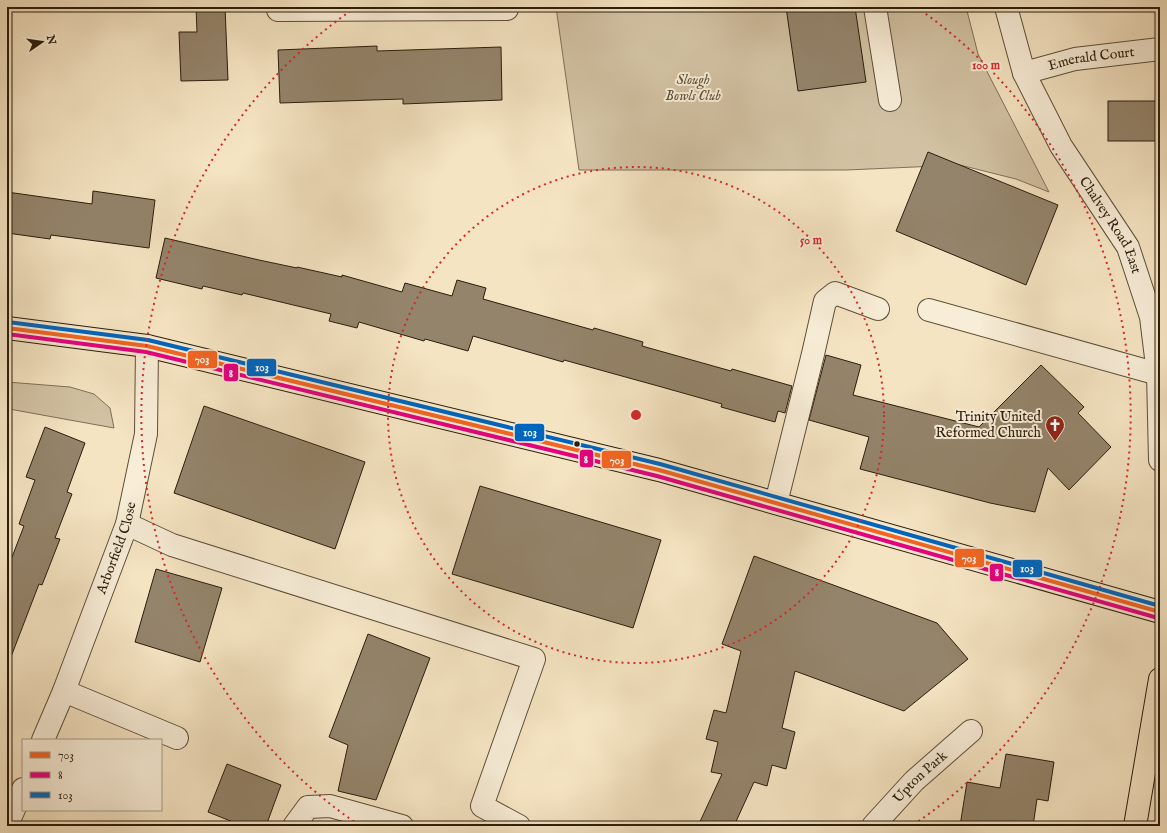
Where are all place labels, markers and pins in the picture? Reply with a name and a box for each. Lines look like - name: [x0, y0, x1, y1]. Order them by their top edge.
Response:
- centre of rings: [629, 408, 643, 422]
- place label: Trinity United Reformed Church: [935, 408, 1042, 442]
- church icon: Trinity United Reformed Church: [1044, 414, 1066, 442]
- unlabelled marker: [572, 439, 582, 449]

